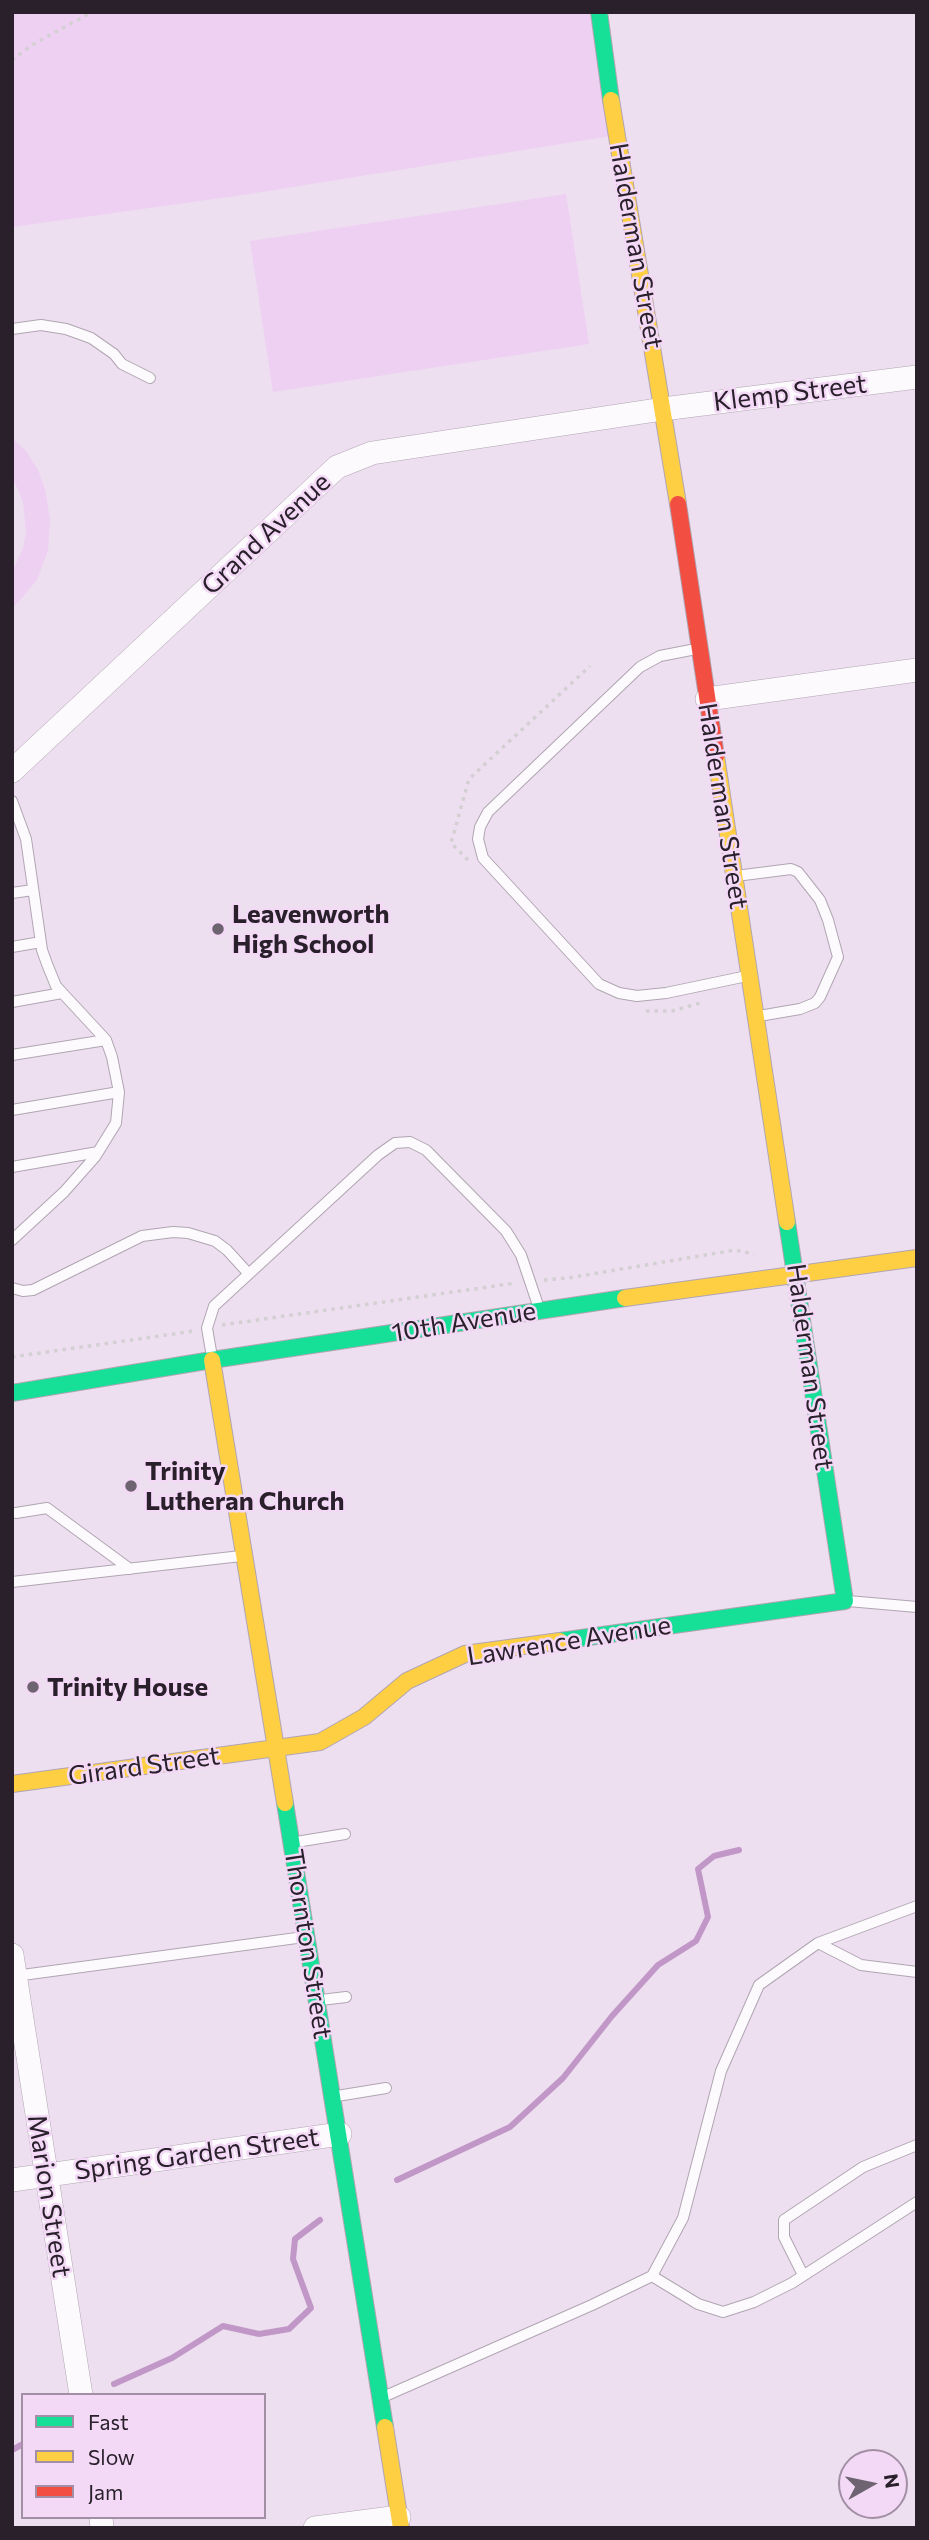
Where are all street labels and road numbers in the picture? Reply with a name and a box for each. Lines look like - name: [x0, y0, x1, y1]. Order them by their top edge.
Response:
- street label: Halderman Street: [603, 141, 669, 351]
- street label: Klemp Street: [712, 368, 868, 418]
- street label: Grand Avenue: [195, 467, 337, 601]
- street label: Halderman Street: [691, 701, 755, 911]
- street label: Halderman Street: [780, 1262, 840, 1472]
- street label: 10th Avenue: [390, 1295, 538, 1349]
- street label: Lawrence Avenue: [465, 1609, 673, 1673]
- street label: Girard Street: [66, 1740, 222, 1792]
- street label: Thornton Street: [278, 1847, 338, 2041]
- street label: Marion Street: [21, 2112, 77, 2280]
- street label: Spring Garden Street: [73, 2121, 321, 2187]

